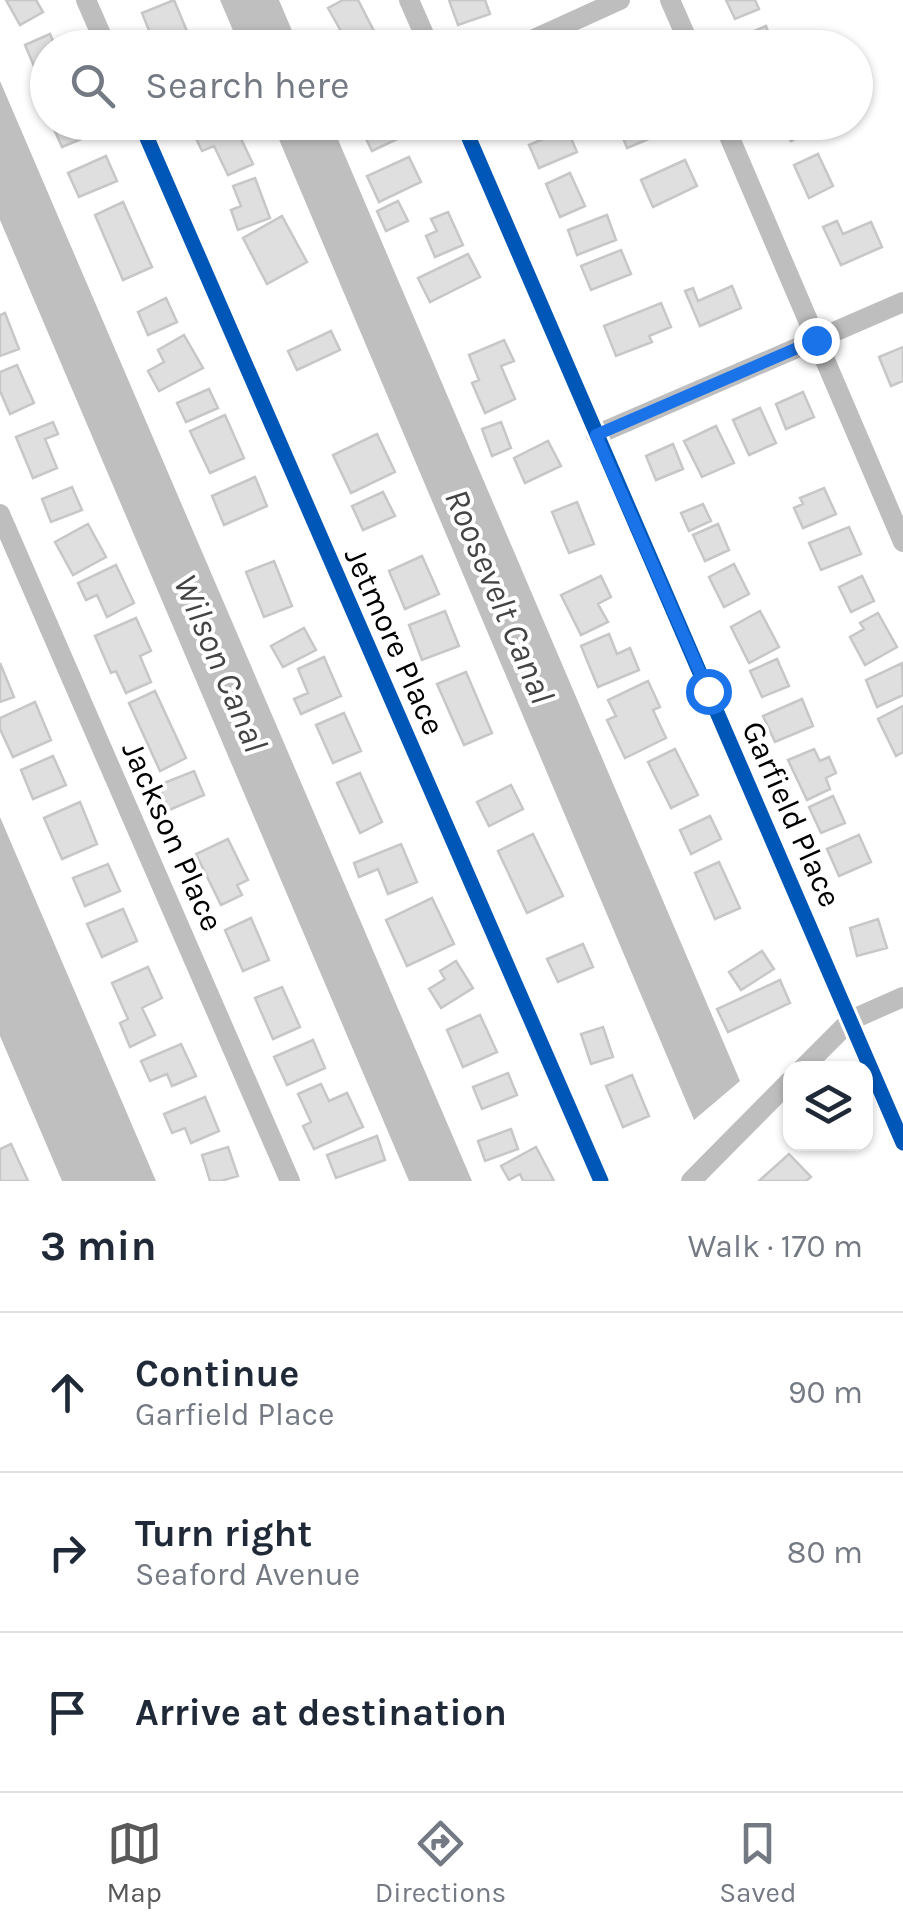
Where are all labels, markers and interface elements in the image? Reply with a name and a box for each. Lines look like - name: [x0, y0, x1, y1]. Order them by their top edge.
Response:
- search box: [30, 30, 873, 140]
- icon: search: [65, 58, 120, 113]
- text: Search here: [145, 63, 349, 108]
- route end: [794, 318, 840, 364]
- water label: Roosevelt Canal: [436, 483, 563, 710]
- street label: Jetmore Place: [337, 542, 452, 741]
- water label: Wilson Canal: [165, 568, 276, 758]
- route start: [686, 669, 732, 715]
- street label: Garfield Place: [734, 716, 849, 913]
- street label: Jackson Place: [114, 736, 231, 937]
- map controls: [783, 1061, 873, 1151]
- button: layers: [783, 1061, 873, 1151]
- text: 3 min: [40, 1221, 157, 1271]
- text: Walk · 170 m: [688, 1228, 863, 1265]
- text: Continue: [135, 1351, 299, 1396]
- icon: ahead: [40, 1365, 95, 1420]
- text: 90 m: [788, 1374, 863, 1411]
- text: Garfield Place: [135, 1396, 335, 1433]
- text: Turn right: [135, 1511, 312, 1556]
- icon: right: [40, 1525, 95, 1580]
- text: 80 m: [787, 1534, 863, 1571]
- text: Seaford Avenue: [135, 1556, 360, 1593]
- icon: arrive: [40, 1685, 95, 1740]
- text: Arrive at destination: [135, 1690, 507, 1735]
- tab: Map: [106, 1816, 162, 1909]
- tab: Directions: [375, 1816, 506, 1909]
- tab: Saved: [719, 1816, 797, 1909]

